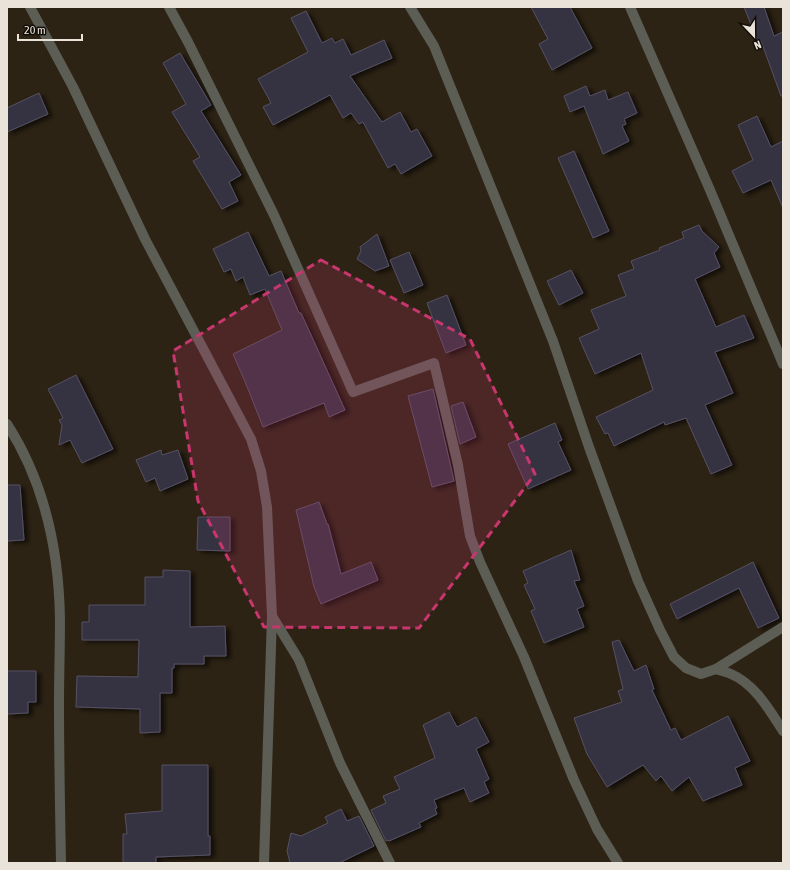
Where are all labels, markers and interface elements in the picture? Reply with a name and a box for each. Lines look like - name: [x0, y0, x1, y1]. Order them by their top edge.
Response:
- scale bar: [18, 16, 82, 42]
- north arrow: [734, 16, 774, 56]
- text: 20 m: [24, 23, 46, 37]
- text: N: [752, 38, 763, 52]

